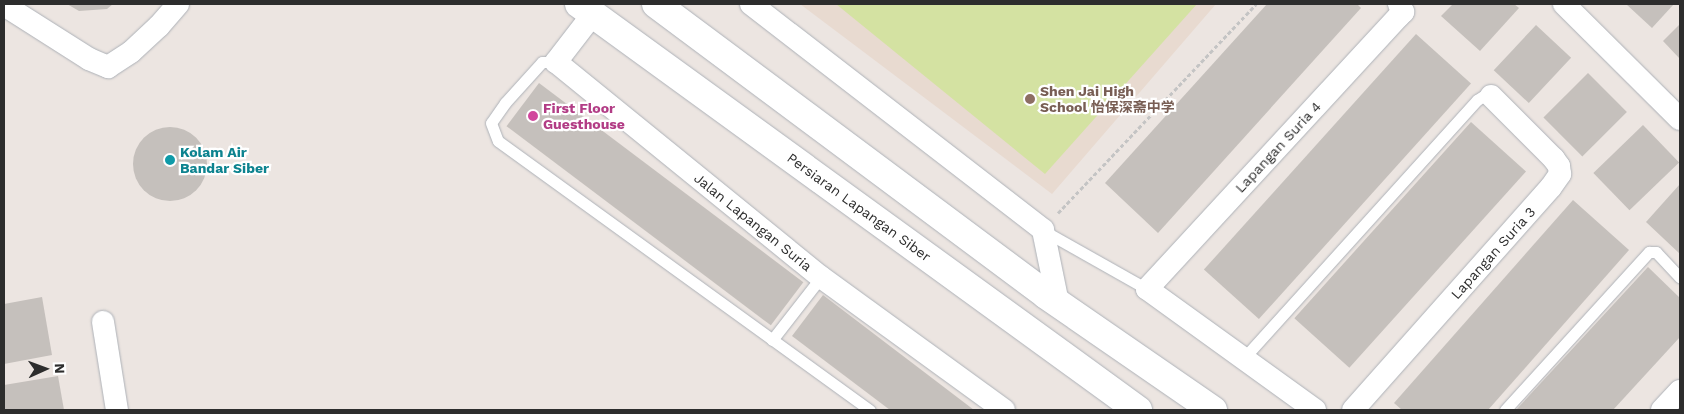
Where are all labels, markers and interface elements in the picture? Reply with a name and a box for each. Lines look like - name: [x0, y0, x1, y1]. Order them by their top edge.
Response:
- place label: Shen Jai High School 怡保深斋中学: [1040, 83, 1175, 115]
- marker: Shen Jai High School 怡保深斋中学: [1024, 93, 1036, 105]
- street label: Lapangan Suria 4: [1231, 98, 1325, 196]
- place label: First Floor Guesthouse: [543, 100, 625, 132]
- marker: First Floor Guesthouse: [527, 110, 539, 122]
- place label: Kolam Air Bandar Siber: [180, 144, 269, 176]
- street label: Persiaran Lapangan Siber: [784, 149, 934, 265]
- marker: Kolam Air Bandar Siber: [164, 154, 176, 166]
- street label: Jalan Lapangan Suria: [691, 169, 815, 275]
- street label: Lapangan Suria 3: [1447, 203, 1539, 303]
- north arrow: [20, 344, 70, 394]
- text: N: [52, 363, 68, 374]

